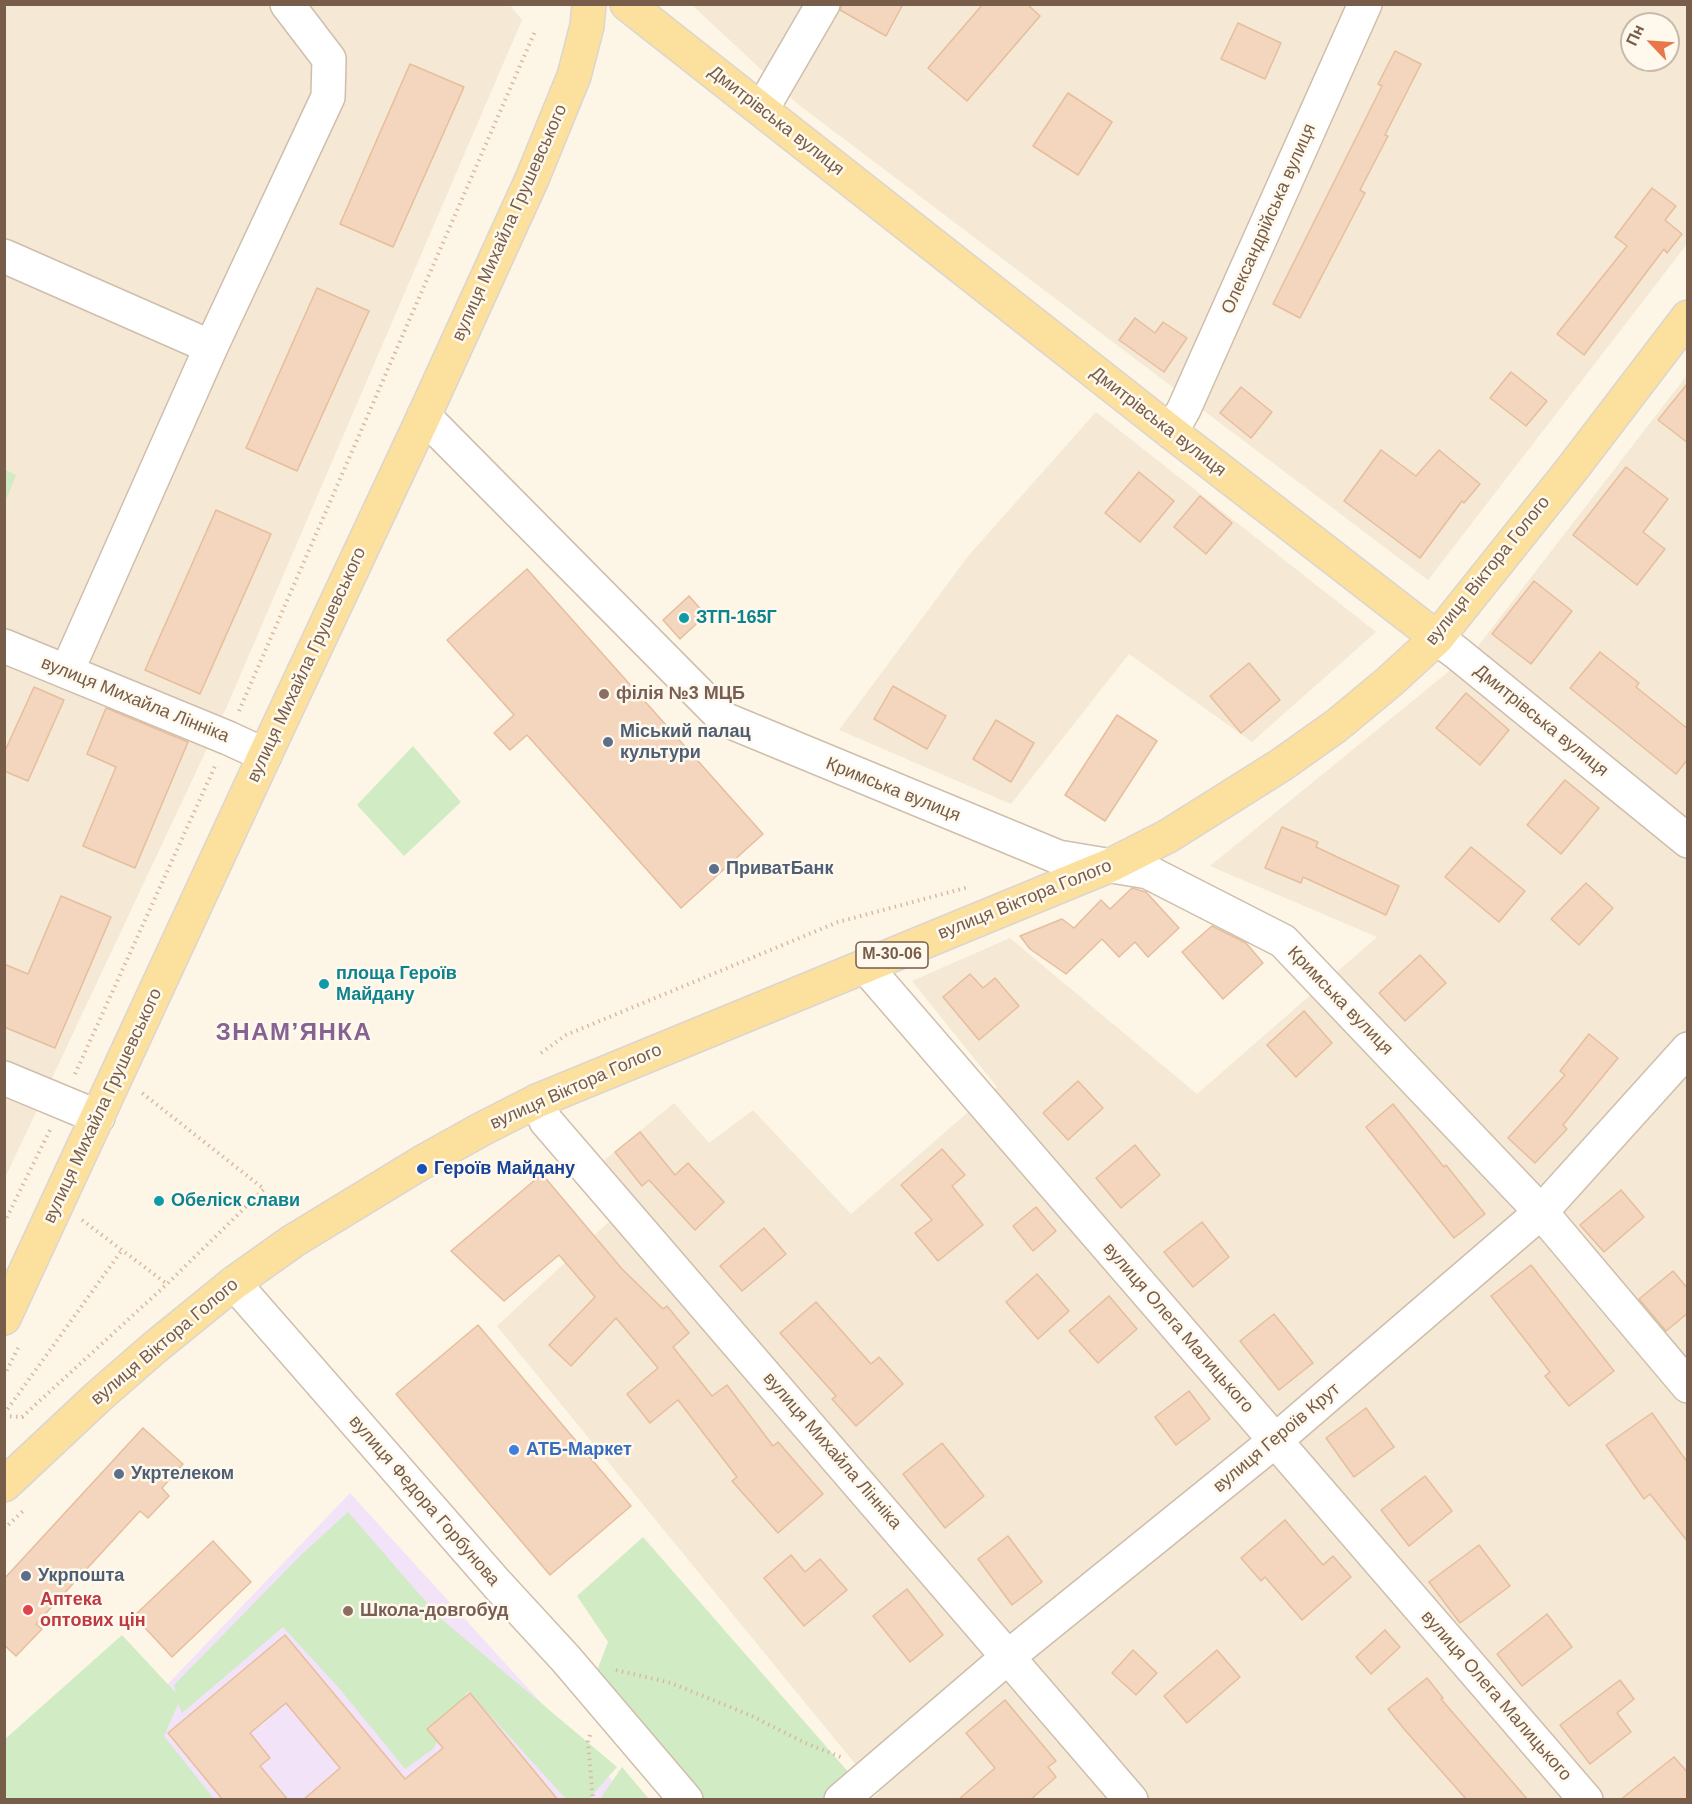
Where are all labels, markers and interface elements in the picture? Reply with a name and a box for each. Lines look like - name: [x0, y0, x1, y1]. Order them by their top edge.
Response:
- north arrow: [1620, 12, 1680, 72]
- text: Пн: [1623, 22, 1647, 48]
- street label: Дмитрівська вулиця: [704, 61, 848, 181]
- street label: вулиця Михайла Грушевського: [448, 101, 572, 345]
- street label: Олександрійська вулиця: [1217, 121, 1321, 317]
- street label: Дмитрівська вулиця: [1086, 362, 1230, 482]
- street label: вулиця Віктора Голого: [1421, 492, 1555, 650]
- street label: вулиця Михайла Грушевського: [243, 544, 371, 786]
- place label: ЗТП-165Г: [696, 607, 777, 629]
- marker: ЗТП-165Г: [677, 611, 691, 625]
- street label: вулиця Михайла Лінніка: [38, 652, 232, 748]
- street label: Дмитрівська вулиця: [1470, 660, 1612, 782]
- place label: філія №3 МЦБ: [616, 683, 745, 705]
- marker: філія №3 МЦБ: [597, 687, 611, 701]
- place label: Міський палац культури: [620, 721, 751, 764]
- marker: Міський палац культури: [601, 735, 615, 749]
- street label: Кримська вулиця: [823, 753, 963, 827]
- street label: вулиця Віктора Голого: [935, 855, 1115, 945]
- place label: ПриватБанк: [726, 858, 833, 880]
- marker: ПриватБанк: [707, 862, 721, 876]
- road number: М-30-06: [856, 942, 928, 968]
- street label: Кримська вулиця: [1283, 942, 1397, 1060]
- place label: площа Героїв Майдану: [336, 963, 457, 1006]
- marker: площа Героїв Майдану: [317, 977, 331, 991]
- street label: вулиця Михайла Грушевського: [39, 985, 167, 1227]
- district label: ЗНАМ’ЯНКА: [216, 1019, 372, 1047]
- street label: вулиця Віктора Голого: [487, 1039, 665, 1135]
- place label: Героїв Майдану: [434, 1158, 575, 1180]
- marker: Героїв Майдану: [415, 1162, 429, 1176]
- place label: Обеліск слави: [171, 1190, 300, 1212]
- marker: Обеліск слави: [152, 1194, 166, 1208]
- street label: вулиця Олега Малицького: [1098, 1238, 1258, 1418]
- street label: вулиця Віктора Голого: [87, 1274, 243, 1410]
- street label: вулиця Михайла Лінніка: [758, 1368, 906, 1534]
- street label: вулиця Героїв Крут: [1209, 1379, 1345, 1497]
- street label: вулиця Федора Горбунова: [344, 1411, 504, 1591]
- place label: АТБ-Маркет: [526, 1439, 632, 1461]
- marker: АТБ-Маркет: [507, 1443, 521, 1457]
- place label: Укртелеком: [131, 1463, 234, 1485]
- marker: Укртелеком: [112, 1467, 126, 1481]
- place label: Укрпошта: [38, 1565, 124, 1587]
- marker: Укрпошта: [19, 1569, 33, 1583]
- place label: Аптека оптових цін: [40, 1589, 146, 1632]
- place label: Школа-довгобуд: [360, 1600, 508, 1622]
- marker: Аптека оптових цін: [21, 1603, 35, 1617]
- marker: Школа-довгобуд: [341, 1604, 355, 1618]
- street label: вулиця Олега Малицького: [1416, 1606, 1576, 1786]

